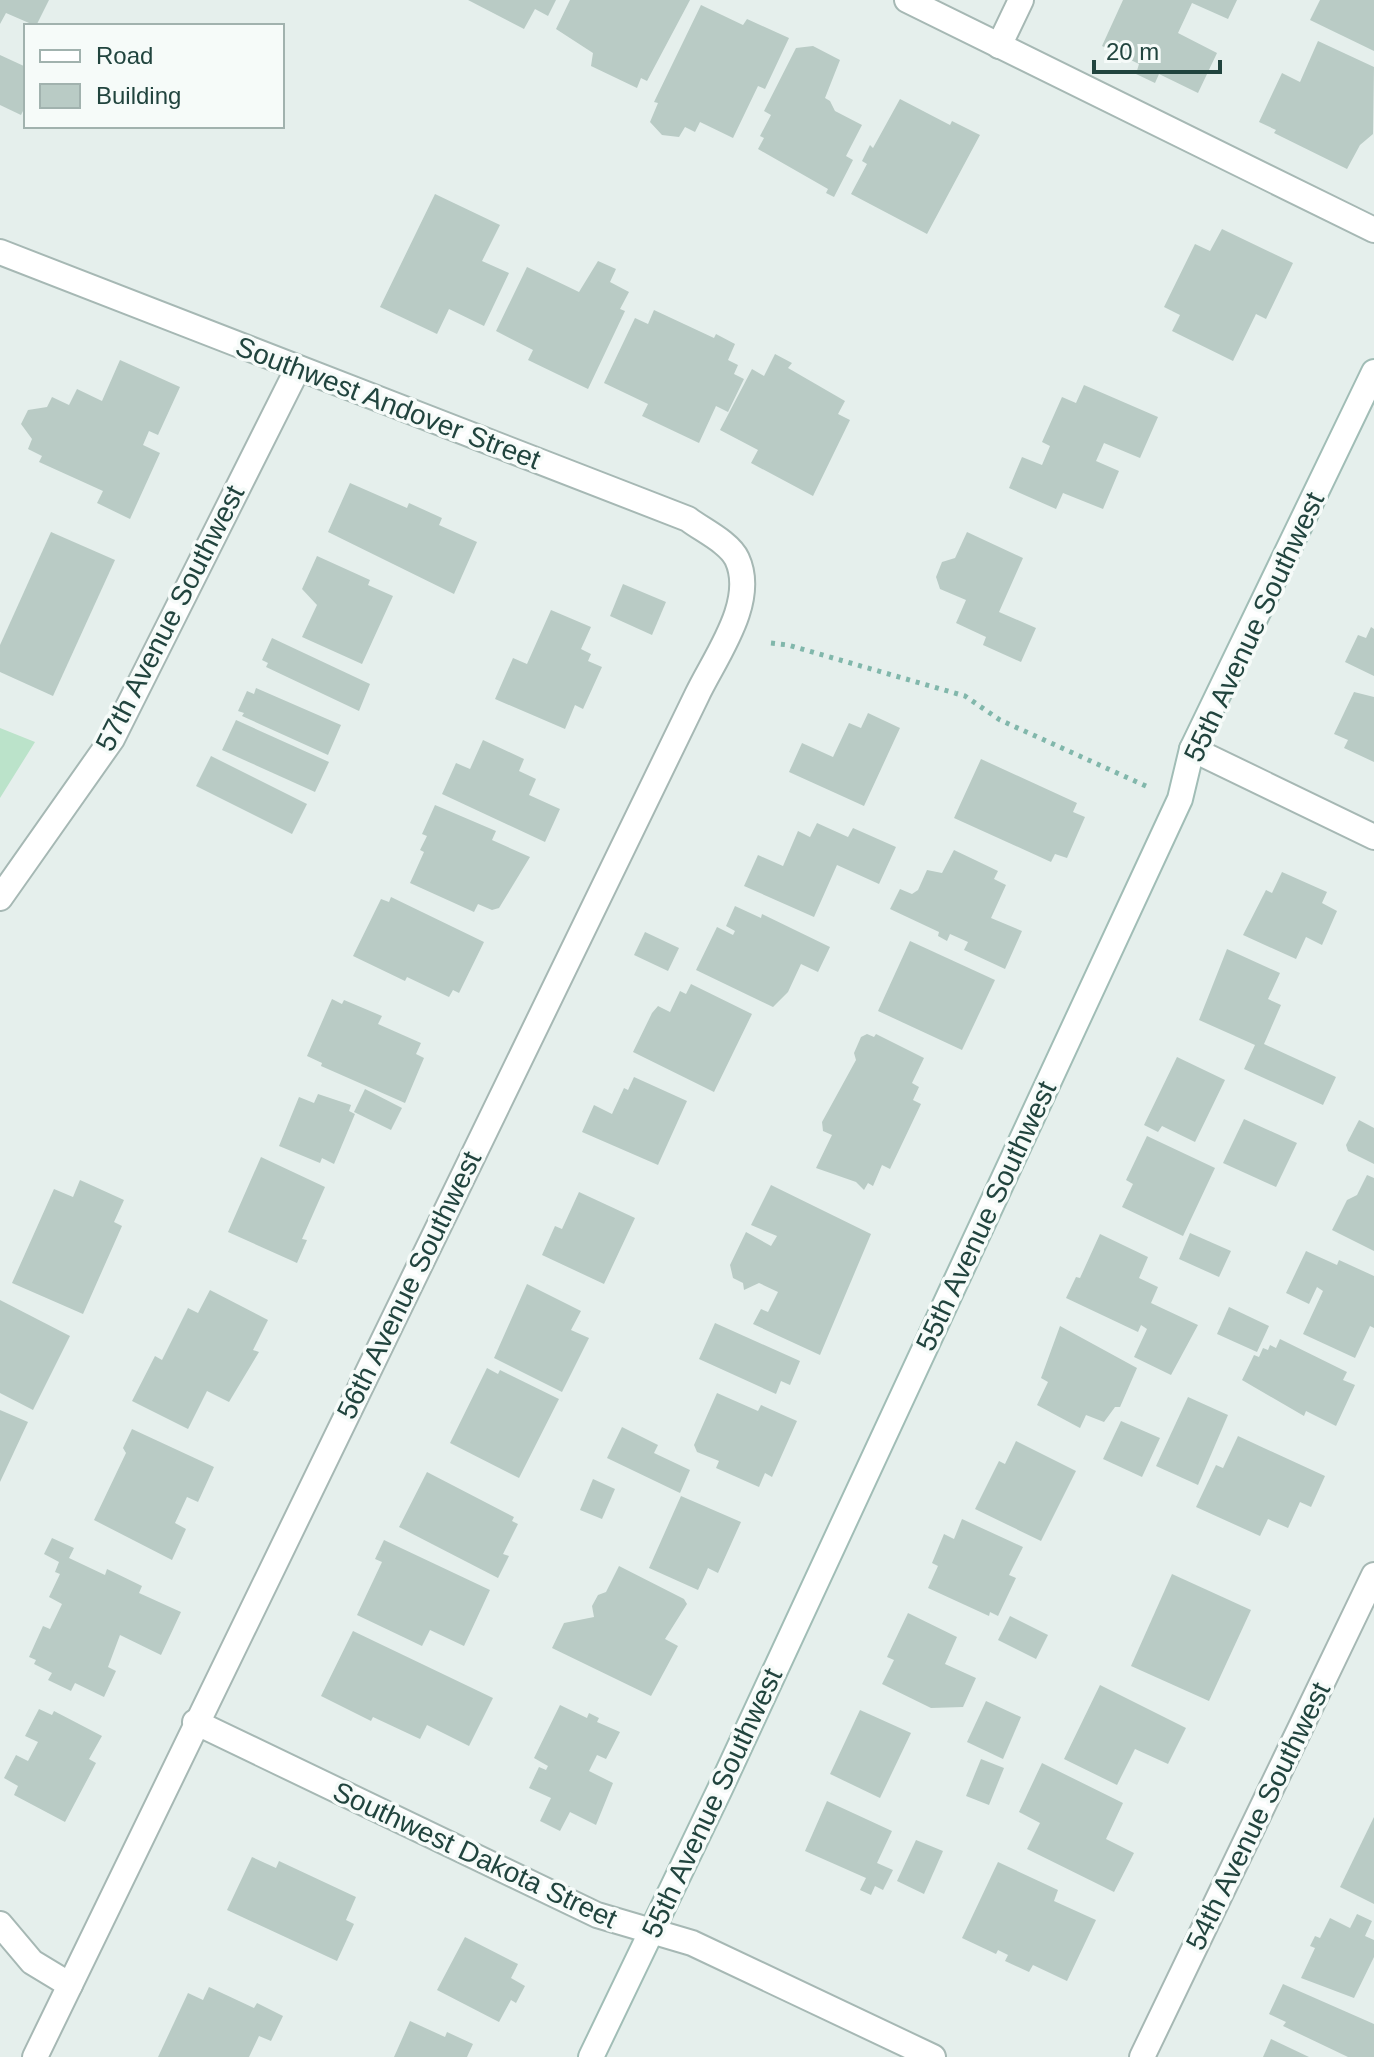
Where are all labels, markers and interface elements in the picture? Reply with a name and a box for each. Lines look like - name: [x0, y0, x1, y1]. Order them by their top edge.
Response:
- legend: [24, 24, 284, 128]
- scale bar: [1094, 24, 1220, 74]
- text: 20 m: [1106, 38, 1159, 65]
- text: Road: [96, 42, 153, 69]
- text: Building: [96, 82, 181, 109]
- street label: Southwest Andover Street: [231, 331, 545, 476]
- street label: 57th Avenue Southwest: [90, 480, 251, 756]
- street label: 55th Avenue Southwest: [1178, 487, 1330, 767]
- street label: 55th Avenue Southwest: [910, 1076, 1062, 1356]
- street label: 56th Avenue Southwest: [331, 1146, 487, 1424]
- street label: 55th Avenue Southwest: [636, 1663, 788, 1943]
- street label: 54th Avenue Southwest: [1180, 1677, 1336, 1955]
- street label: Southwest Dakota Street: [328, 1776, 622, 1935]

